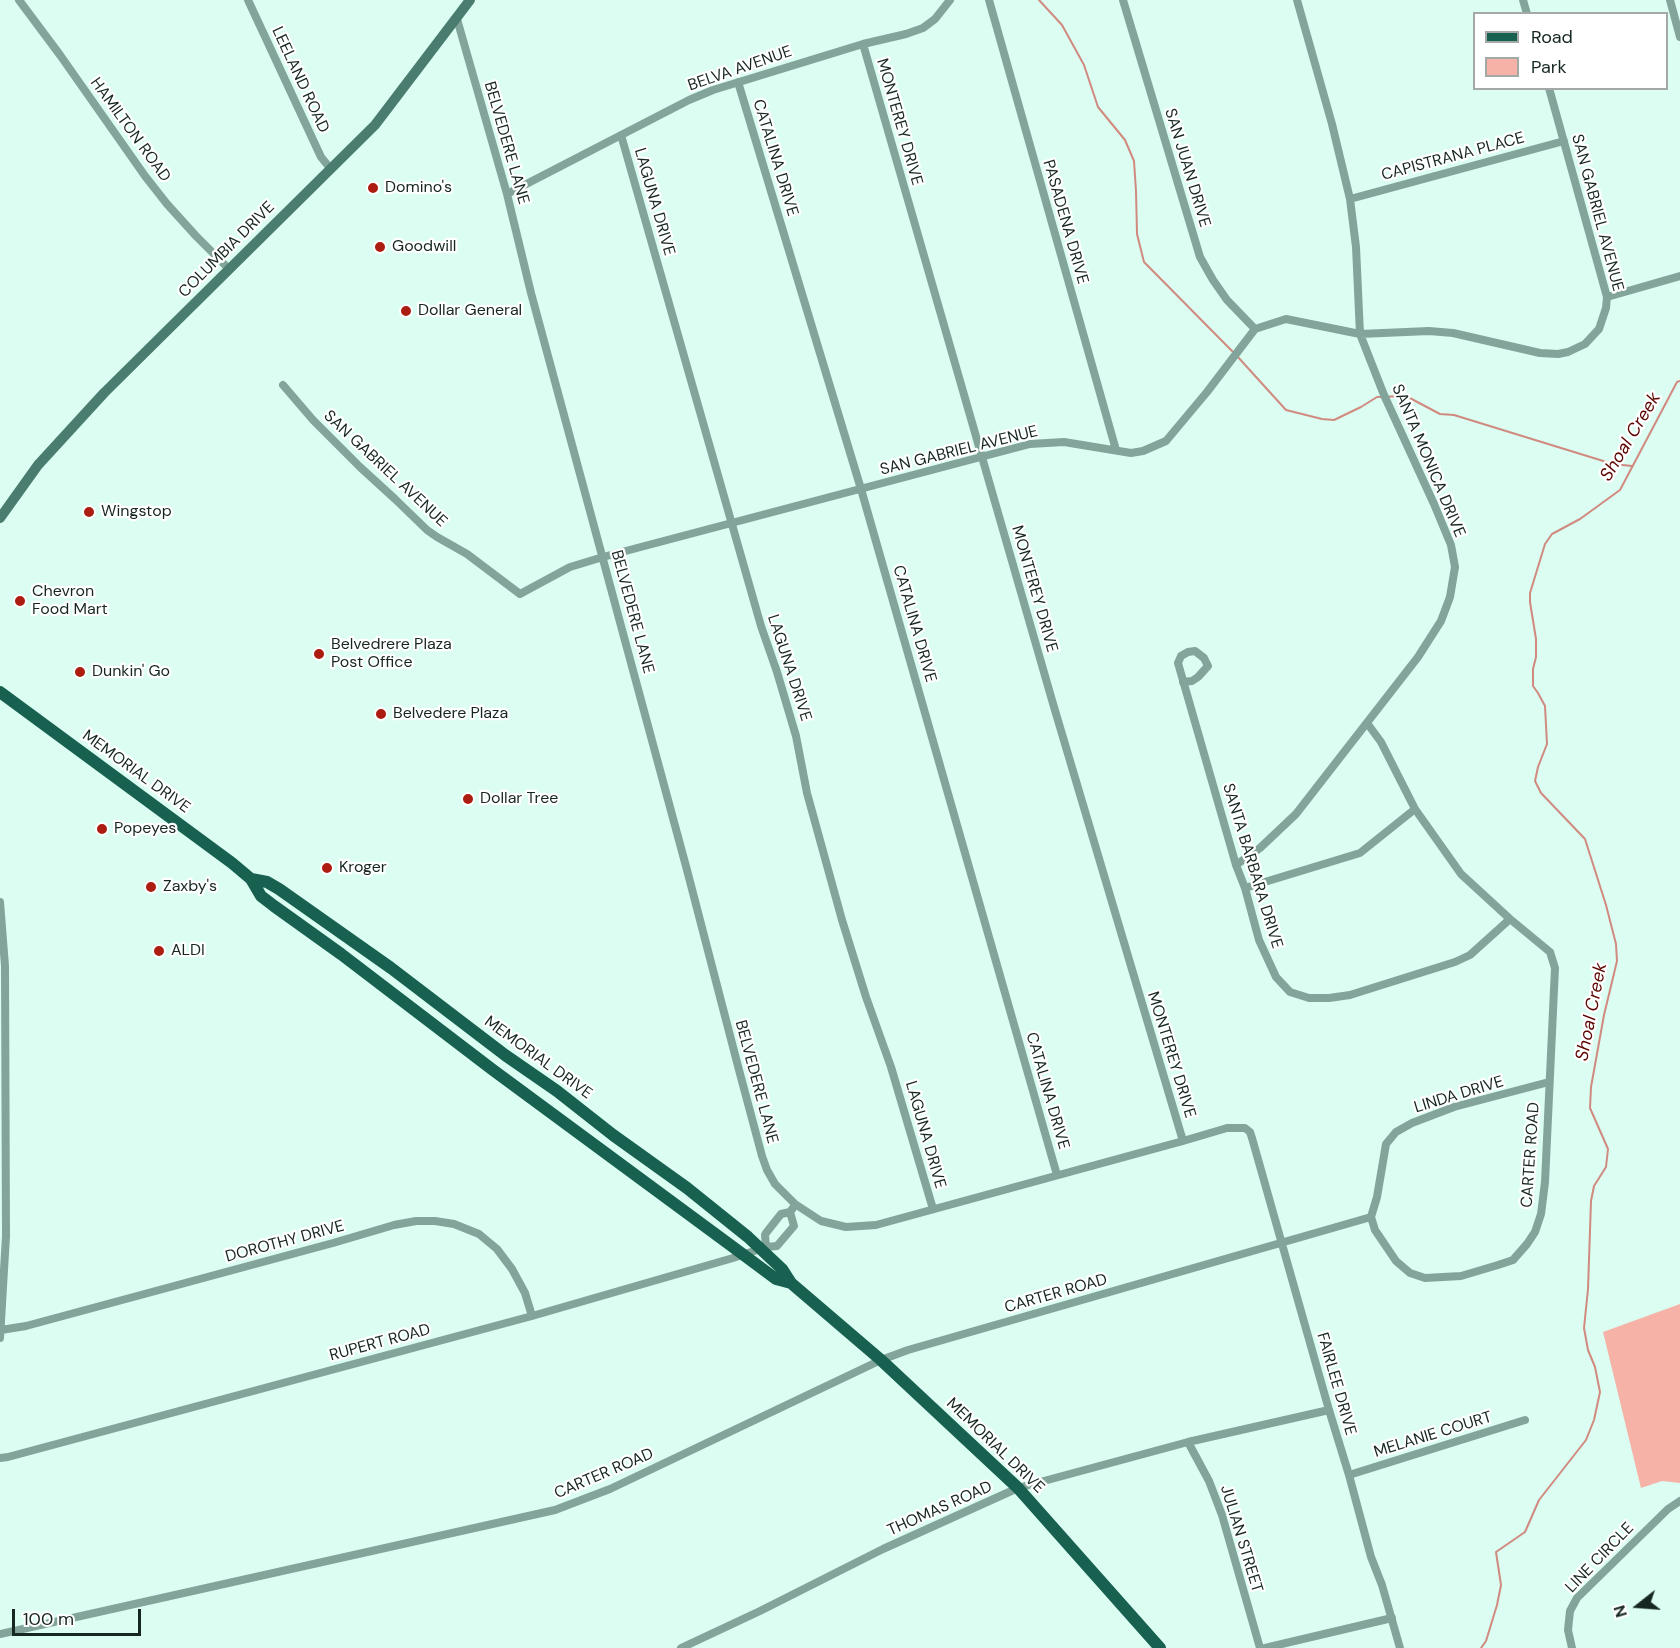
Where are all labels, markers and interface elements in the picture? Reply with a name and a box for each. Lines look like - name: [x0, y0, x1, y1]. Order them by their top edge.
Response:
- legend: [1473, 12, 1668, 90]
- street label: LEELAND ROAD: [267, 24, 333, 136]
- text: Road: [1531, 25, 1573, 49]
- street label: BELVA AVENUE: [686, 42, 794, 96]
- text: Park: [1531, 55, 1567, 79]
- street label: MONTEREY DRIVE: [872, 56, 926, 188]
- street label: HAMILTON ROAD: [86, 74, 174, 186]
- street label: BELVEDERE LANE: [479, 79, 533, 207]
- street label: CATALINA DRIVE: [748, 97, 802, 219]
- street label: SAN JUAN DRIVE: [1160, 106, 1214, 230]
- street label: CAPISTRANA PLACE: [1379, 129, 1527, 185]
- street label: SAN GABRIEL AVENUE: [1567, 132, 1627, 294]
- street label: LAGUNA DRIVE: [629, 146, 679, 258]
- street label: PASADENA DRIVE: [1038, 158, 1092, 286]
- place label: Domino's: [385, 178, 452, 198]
- marker: Domino's: [366, 181, 380, 195]
- street label: COLUMBIA DRIVE: [175, 198, 279, 302]
- place label: Goodwill: [392, 237, 456, 257]
- marker: Goodwill: [373, 240, 387, 254]
- place label: Dollar General: [418, 301, 522, 321]
- marker: Dollar General: [399, 304, 413, 318]
- street label: SANTA MONICA DRIVE: [1387, 382, 1469, 540]
- water label: Shoal Creek: [1596, 389, 1666, 485]
- street label: SAN GABRIEL AVENUE: [319, 407, 451, 531]
- street label: SAN GABRIEL AVENUE: [878, 422, 1040, 480]
- place label: Wingstop: [101, 502, 172, 522]
- marker: Wingstop: [82, 505, 96, 519]
- street label: MONTEREY DRIVE: [1007, 523, 1061, 655]
- street label: BELVEDERE LANE: [606, 548, 658, 676]
- street label: CATALINA DRIVE: [888, 563, 940, 685]
- place label: Chevron Food Mart: [32, 582, 108, 620]
- marker: Chevron Food Mart: [13, 594, 27, 608]
- street label: LAGUNA DRIVE: [763, 612, 815, 724]
- place label: Belvedrere Plaza Post Office: [331, 635, 452, 673]
- marker: Belvedrere Plaza Post Office: [312, 647, 326, 661]
- place label: Dunkin' Go: [92, 662, 170, 682]
- marker: Dunkin' Go: [73, 665, 87, 679]
- place label: Belvedere Plaza: [393, 704, 508, 724]
- marker: Belvedere Plaza: [374, 707, 388, 721]
- street label: MEMORIAL DRIVE: [78, 726, 194, 818]
- street label: SANTA BARBARA DRIVE: [1218, 781, 1286, 951]
- place label: Dollar Tree: [480, 789, 558, 809]
- marker: Dollar Tree: [461, 792, 475, 806]
- place label: Popeyes: [114, 819, 176, 839]
- marker: Popeyes: [95, 822, 109, 836]
- place label: Kroger: [339, 858, 387, 878]
- marker: Kroger: [320, 861, 334, 875]
- place label: Zaxby's: [163, 877, 217, 897]
- marker: Zaxby's: [144, 880, 158, 894]
- place label: ALDI: [171, 941, 205, 961]
- marker: ALDI: [152, 944, 166, 958]
- water label: Shoal Creek: [1572, 961, 1612, 1063]
- street label: MONTEREY DRIVE: [1143, 990, 1199, 1120]
- street label: MEMORIAL DRIVE: [480, 1012, 596, 1104]
- street label: BELVEDERE LANE: [730, 1018, 782, 1146]
- street label: CATALINA DRIVE: [1021, 1030, 1073, 1152]
- street label: LINDA DRIVE: [1412, 1072, 1506, 1118]
- street label: LAGUNA DRIVE: [900, 1079, 950, 1191]
- street label: CARTER ROAD: [1518, 1102, 1544, 1208]
- street label: DOROTHY DRIVE: [224, 1217, 346, 1267]
- street label: CARTER ROAD: [1002, 1270, 1110, 1318]
- street label: RUPERT ROAD: [327, 1320, 433, 1366]
- street label: FAIRLEE DRIVE: [1312, 1330, 1360, 1438]
- street label: MEMORIAL DRIVE: [942, 1394, 1048, 1498]
- street label: MELANIE COURT: [1372, 1408, 1494, 1462]
- street label: CARTER ROAD: [552, 1444, 656, 1504]
- street label: THOMAS ROAD: [885, 1477, 995, 1541]
- street label: JULIAN STREET: [1216, 1483, 1266, 1595]
- street label: LINE CIRCLE: [1562, 1519, 1638, 1597]
- north arrow: [1608, 1576, 1668, 1636]
- scale bar: [15, 1597, 144, 1635]
- text: N: [1609, 1603, 1632, 1620]
- text: 100 m: [23, 1607, 74, 1631]

